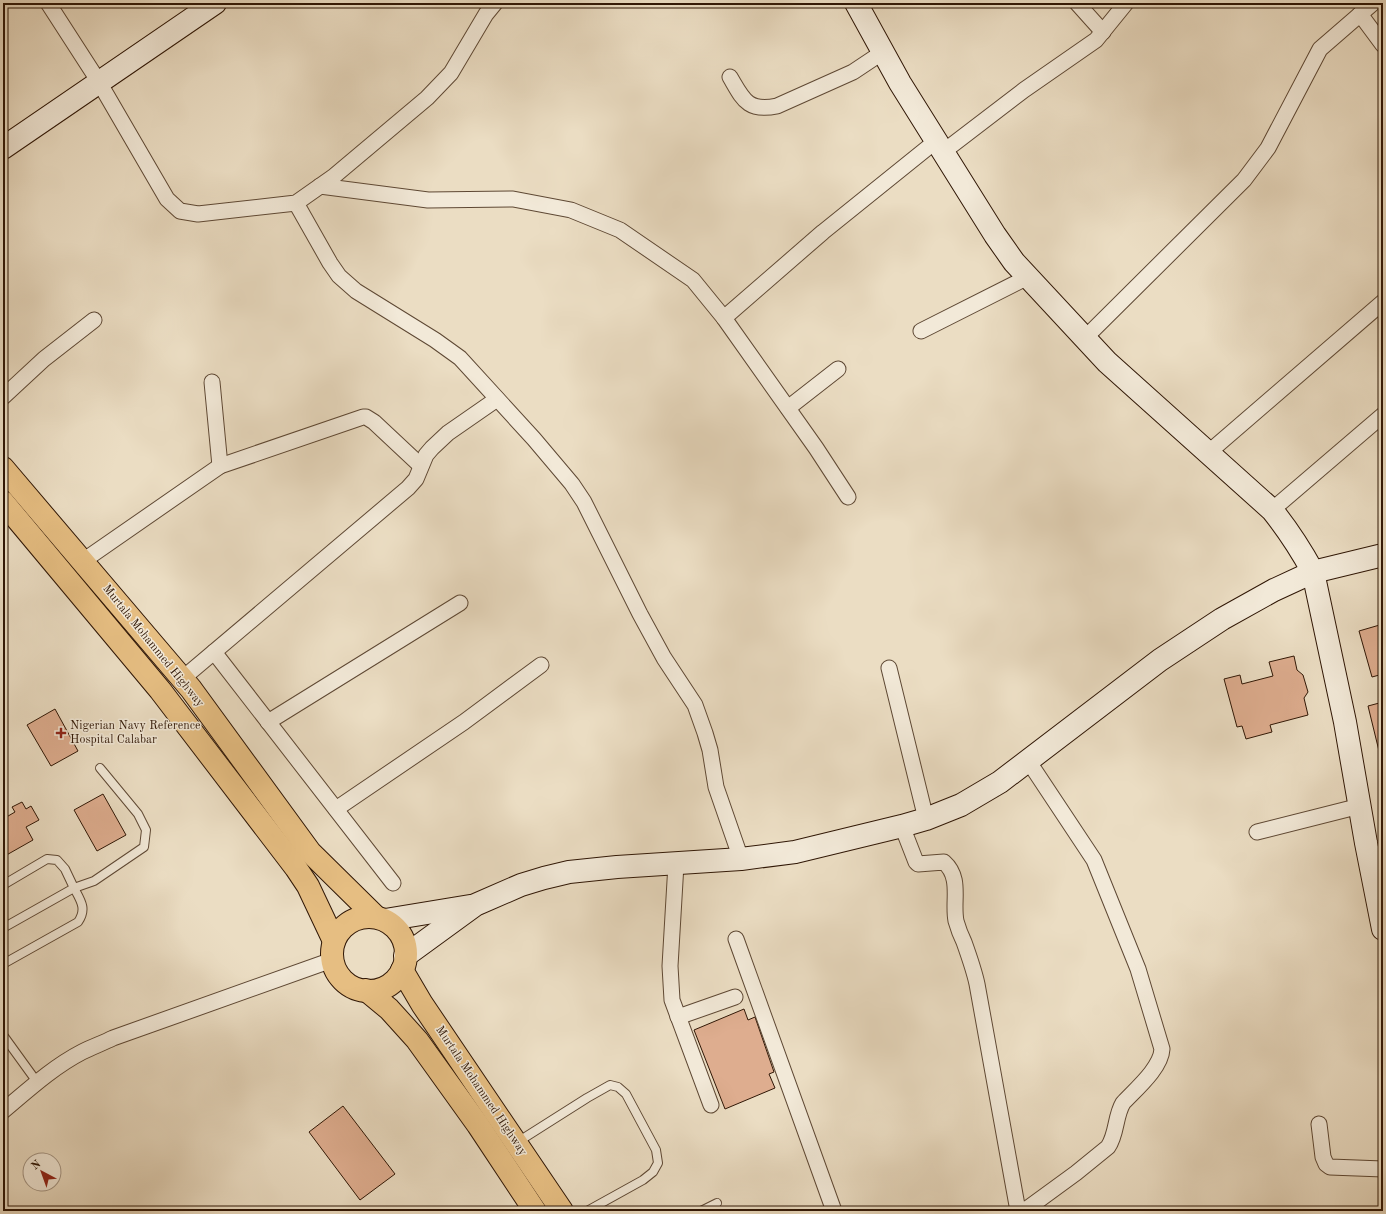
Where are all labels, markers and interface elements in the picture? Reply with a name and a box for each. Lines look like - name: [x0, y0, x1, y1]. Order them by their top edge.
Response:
- street label: Murtala Mohammed Highway: [100, 583, 206, 710]
- place label: Nigerian Navy Reference Hospital Calabar: [70, 720, 201, 746]
- marker: Nigerian Navy Reference Hospital Calabar: [55, 727, 67, 739]
- street label: Murtala Mohammed Highway: [433, 1024, 529, 1158]
- north arrow: [22, 1152, 62, 1192]
- text: N: [30, 1158, 44, 1172]

